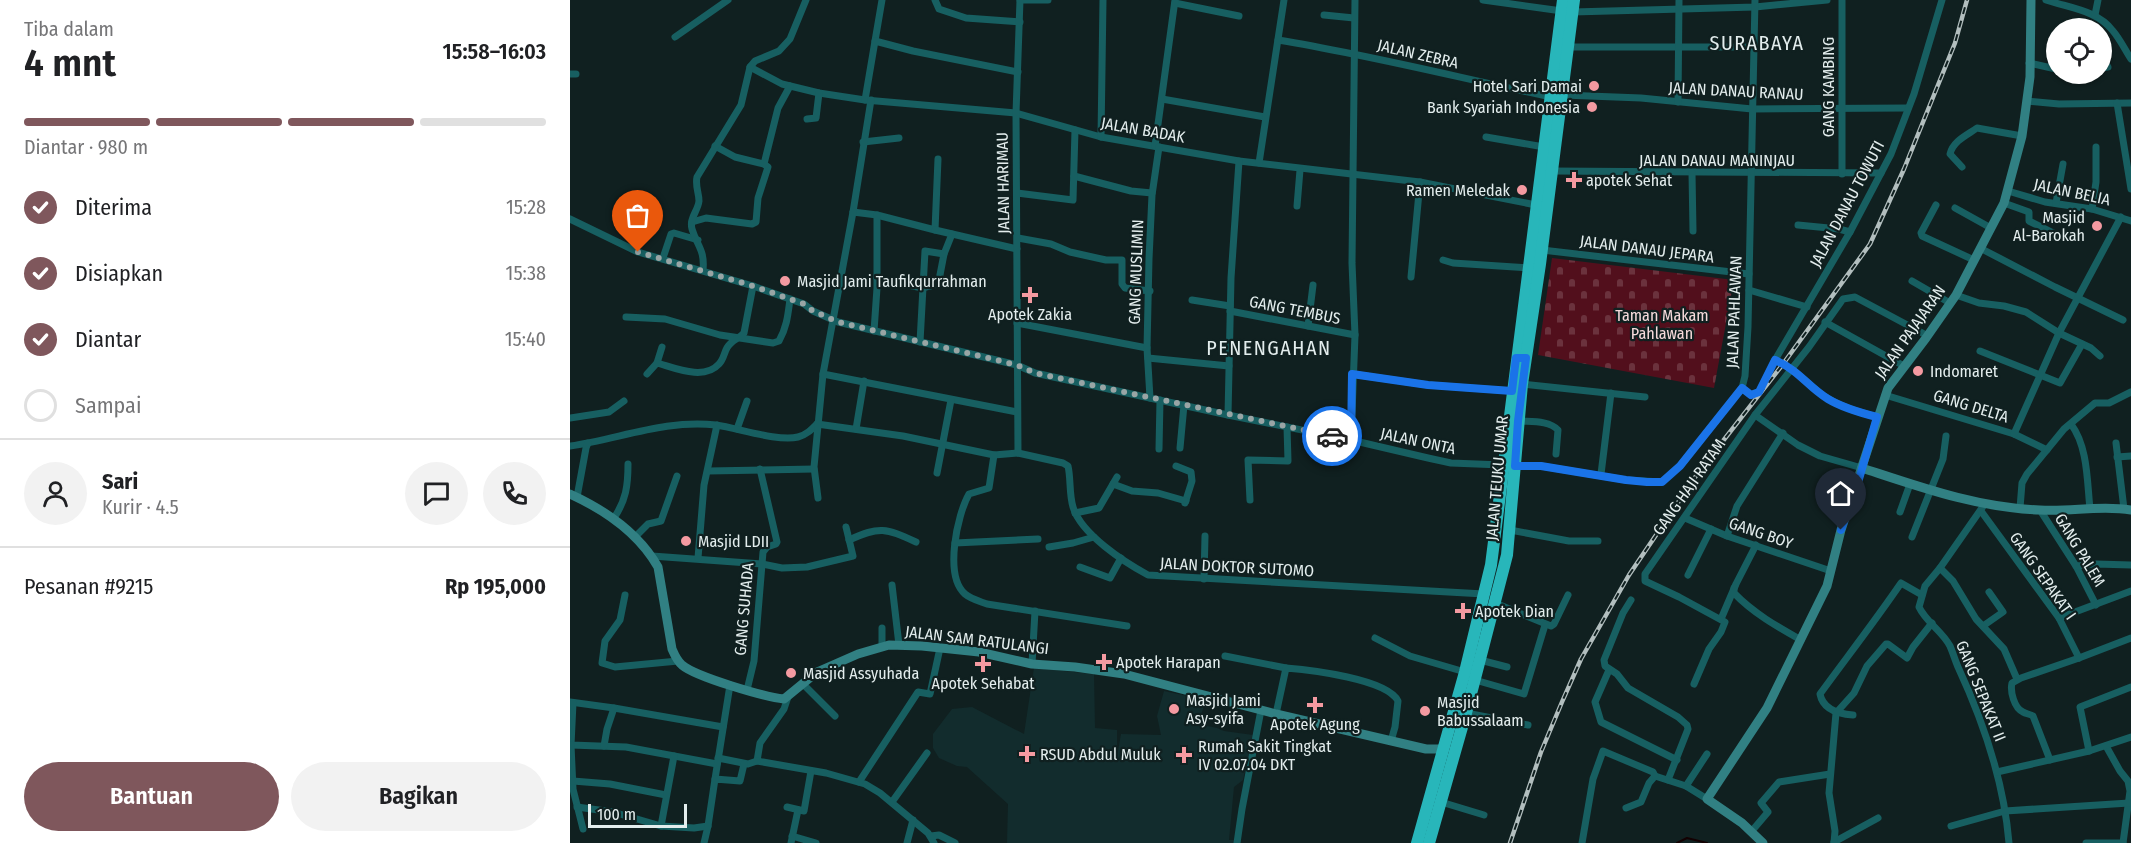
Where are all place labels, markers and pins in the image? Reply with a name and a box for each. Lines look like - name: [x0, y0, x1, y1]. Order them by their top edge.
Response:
- place label: Hotel Sari Damai: [1473, 77, 1582, 96]
- marker: Hotel Sari Damai: [1587, 79, 1601, 93]
- place label: Bank Syariah Indonesia: [1427, 98, 1580, 117]
- marker: Bank Syariah Indonesia: [1585, 100, 1599, 114]
- place label: apotek Sehat: [1586, 171, 1673, 190]
- marker: apotek Sehat: [1567, 173, 1581, 187]
- place label: Ramen Meledak: [1406, 181, 1511, 200]
- marker: Ramen Meledak: [1515, 183, 1529, 197]
- pin: [612, 190, 663, 252]
- place label: Masjid Al-Barokah: [2013, 208, 2085, 245]
- marker: Masjid Al-Barokah: [2090, 219, 2104, 233]
- place label: Masjid Jami Taufikqurrahman: [797, 272, 987, 291]
- marker: Masjid Jami Taufikqurrahman: [778, 274, 792, 288]
- marker: Apotek Zakia: [1023, 288, 1037, 302]
- place label: Apotek Zakia: [988, 305, 1072, 324]
- place label: Indomaret: [1930, 362, 1999, 381]
- marker: Indomaret: [1911, 364, 1925, 378]
- pin: [1815, 468, 1866, 530]
- place label: Masjid LDII: [698, 532, 769, 551]
- marker: Masjid LDII: [679, 534, 693, 548]
- place label: Apotek Dian: [1475, 602, 1554, 621]
- marker: Apotek Dian: [1456, 604, 1470, 618]
- place label: Apotek Harapan: [1116, 653, 1221, 672]
- marker: Apotek Harapan: [1097, 655, 1111, 669]
- marker: Apotek Sehabat: [976, 657, 990, 671]
- place label: Masjid Assyuhada: [803, 664, 919, 683]
- marker: Masjid Assyuhada: [784, 666, 798, 680]
- place label: Apotek Sehabat: [931, 674, 1035, 693]
- place label: Masjid Jami Asy-syifa: [1186, 691, 1261, 728]
- place label: Masjid Babussalaam: [1437, 693, 1524, 730]
- marker: Apotek Agung: [1308, 698, 1322, 712]
- marker: Masjid Jami Asy-syifa: [1167, 702, 1181, 716]
- marker: Masjid Babussalaam: [1418, 704, 1432, 718]
- place label: Apotek Agung: [1270, 715, 1360, 734]
- place label: Rumah Sakit Tingkat IV 02.07.04 DKT: [1198, 737, 1332, 774]
- marker: RSUD Abdul Muluk: [1018, 745, 1036, 763]
- place label: RSUD Abdul Muluk: [1040, 745, 1161, 764]
- marker: Rumah Sakit Tingkat IV 02.07.04 DKT: [1175, 746, 1193, 764]

